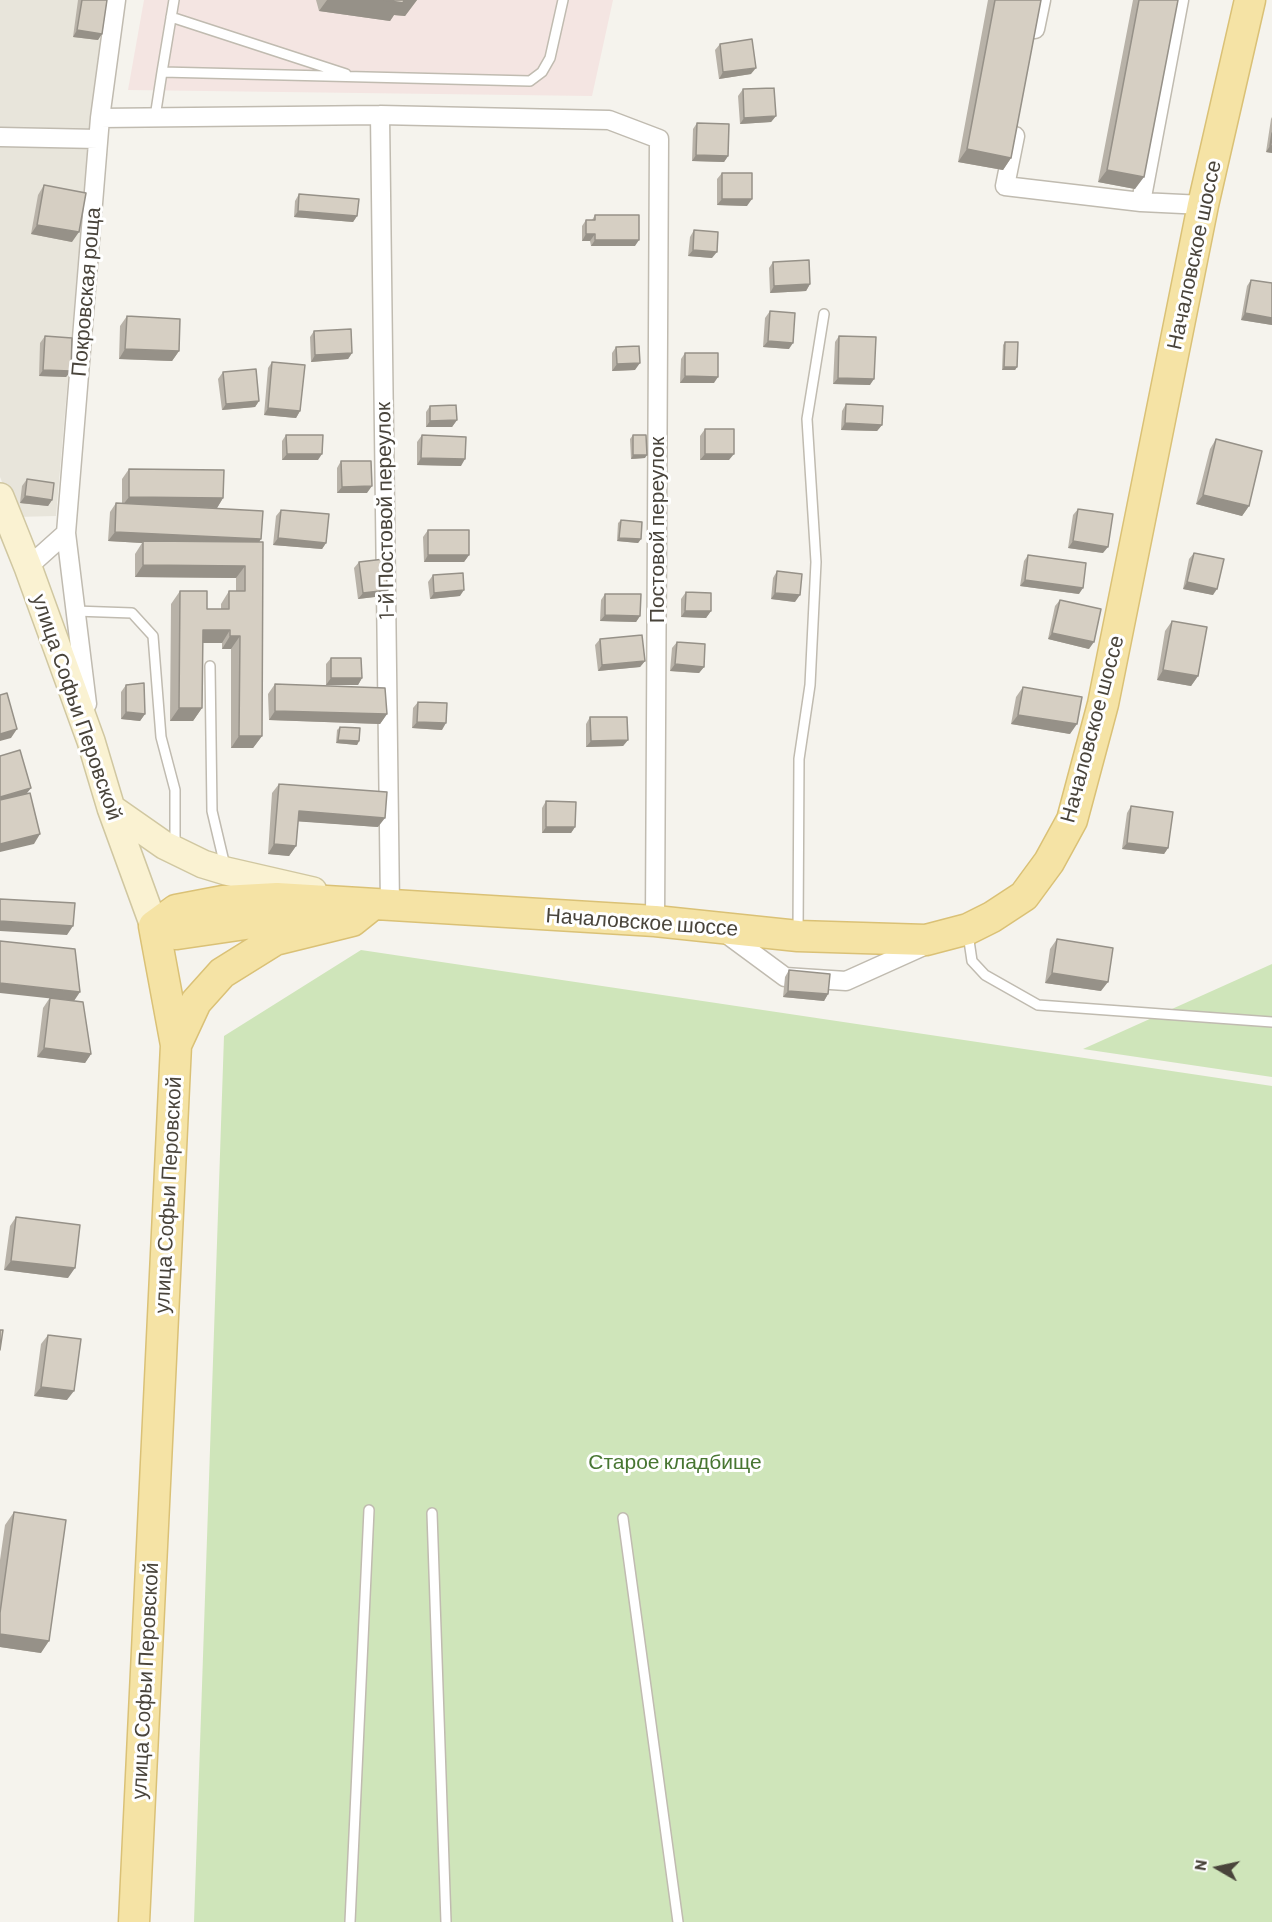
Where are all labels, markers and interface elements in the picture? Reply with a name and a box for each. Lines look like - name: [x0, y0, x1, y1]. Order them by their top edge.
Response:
- street label: Началовское шоссе: [1162, 158, 1226, 352]
- street label: Покровская роща: [66, 206, 106, 378]
- street label: 1-й Постовой переулок: [370, 402, 400, 620]
- street label: Постовой переулок: [644, 437, 670, 623]
- street label: улица Софьи Перовской: [26, 591, 128, 823]
- street label: Началовское шоссе: [1055, 633, 1129, 825]
- street label: Началовское шоссе: [545, 903, 739, 941]
- street label: улица Софьи Перовской: [149, 1076, 187, 1314]
- park label: Старое кладбище: [588, 1449, 762, 1475]
- street label: улица Софьи Перовской: [126, 1562, 164, 1800]
- north arrow: [1188, 1838, 1248, 1898]
- text: N: [1190, 1858, 1210, 1872]

